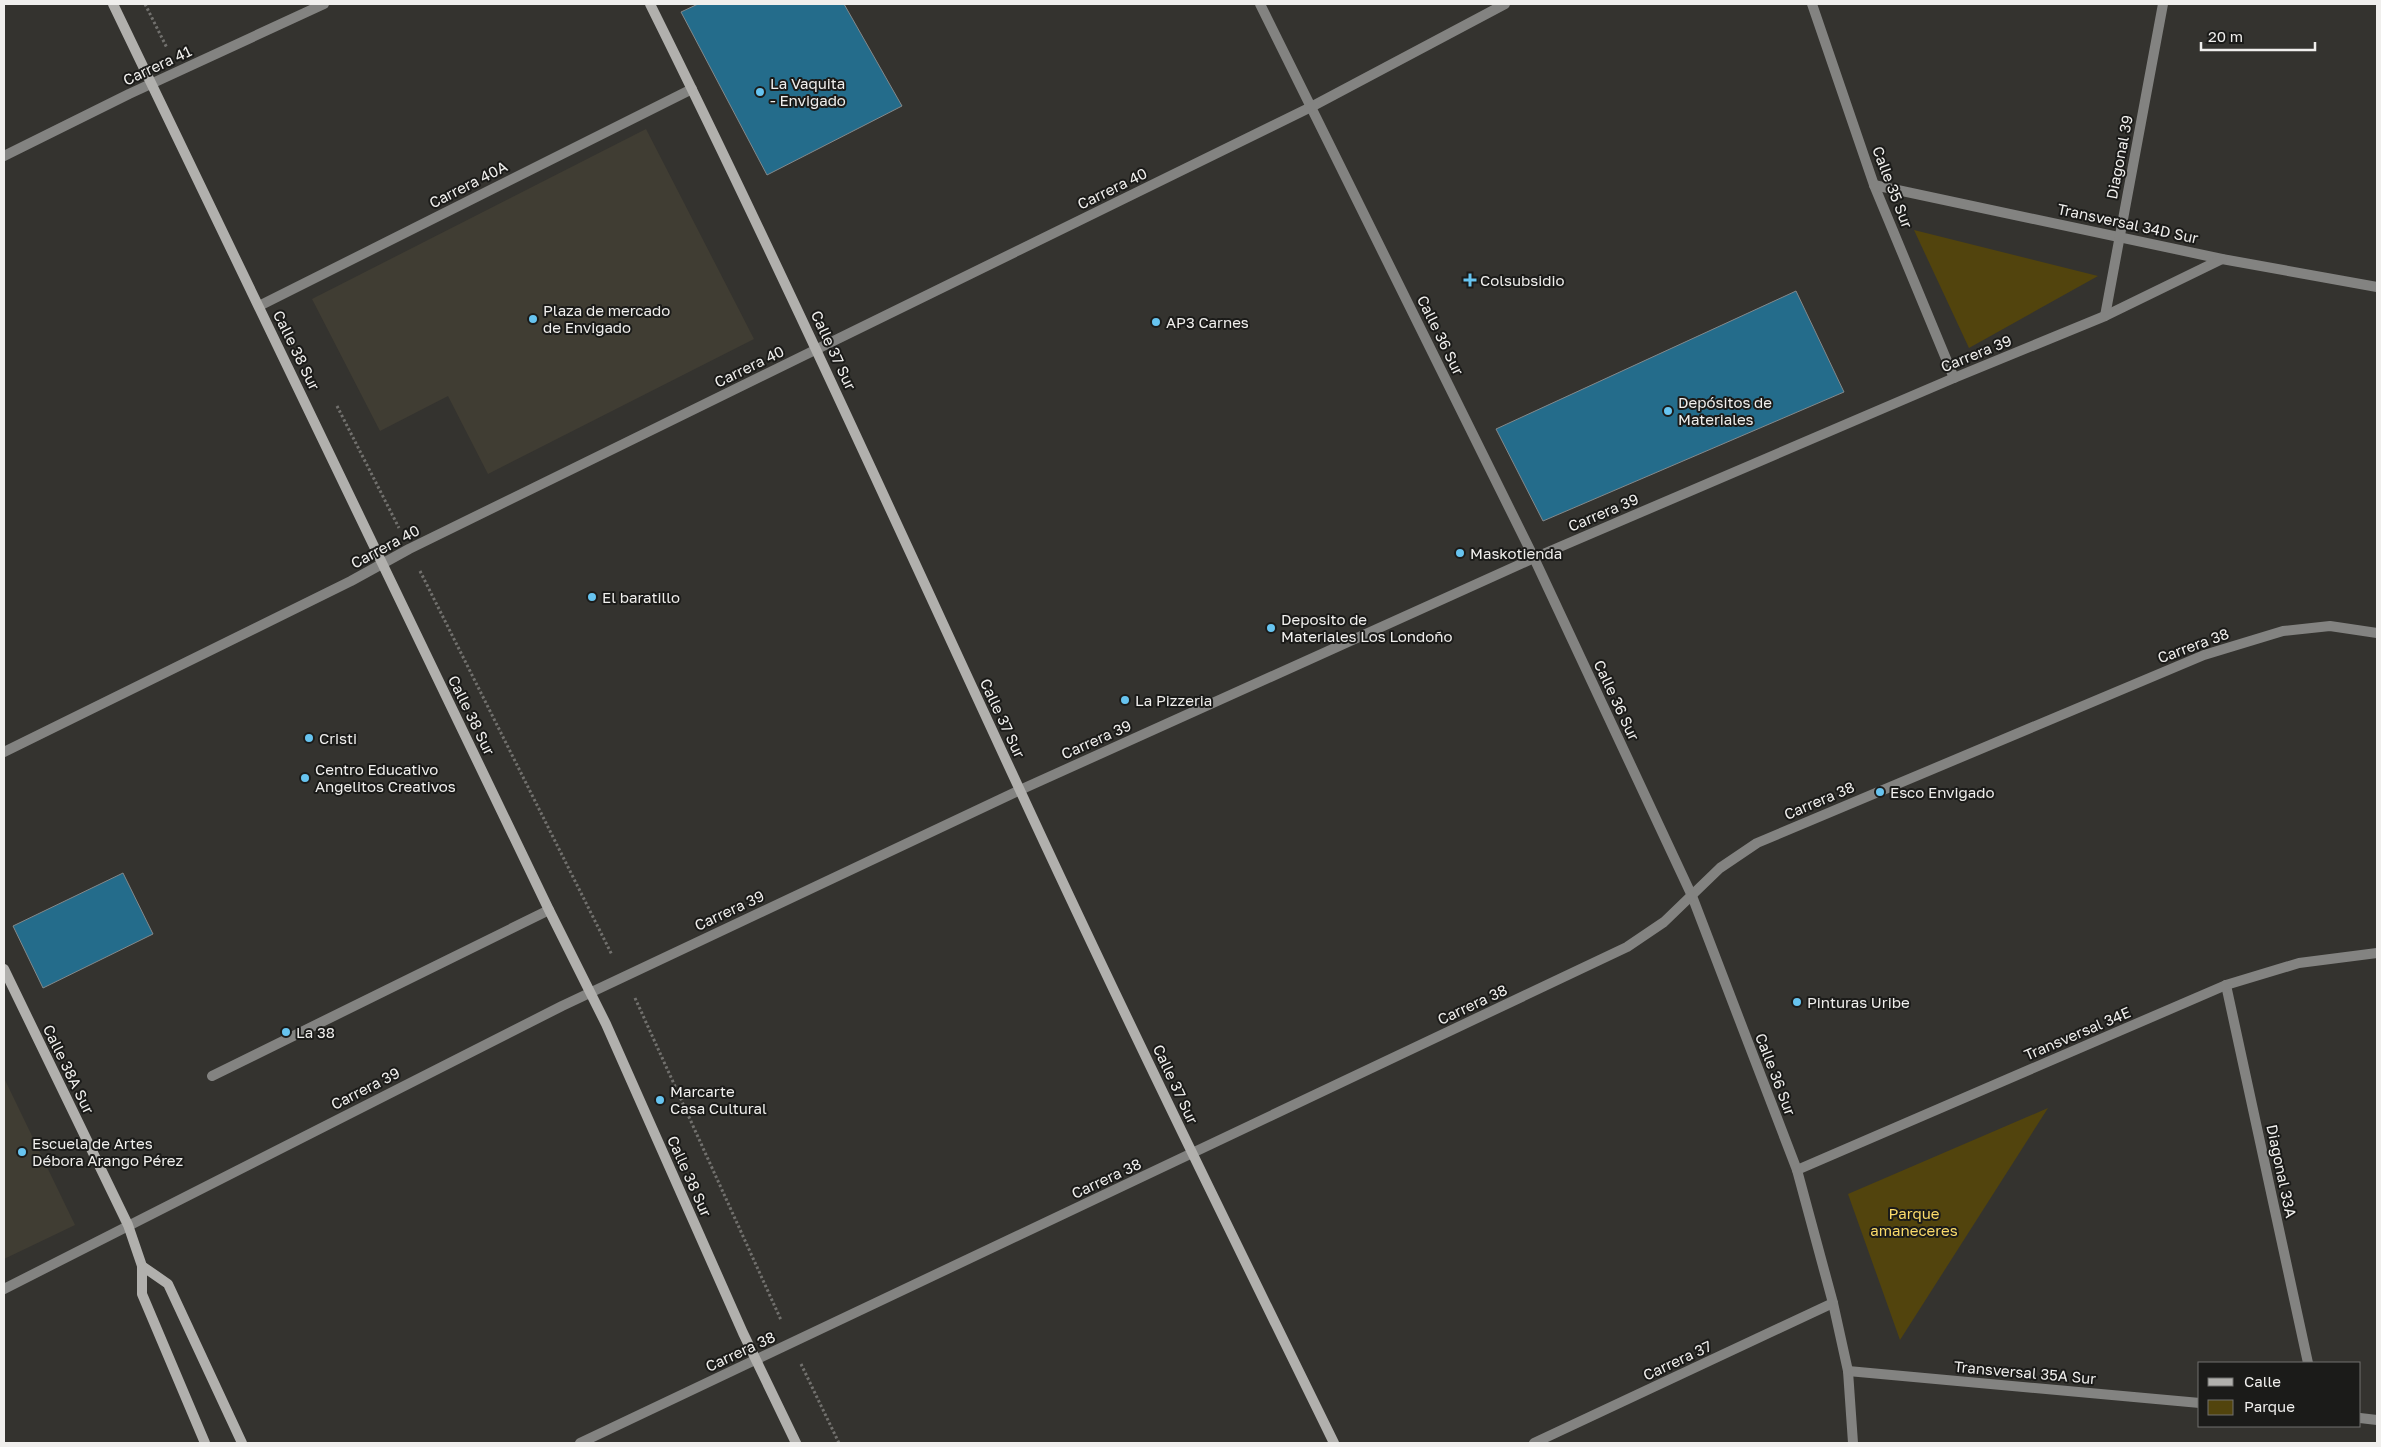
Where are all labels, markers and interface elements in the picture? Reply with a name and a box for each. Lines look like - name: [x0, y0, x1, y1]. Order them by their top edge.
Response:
- scale bar: [2201, 20, 2315, 52]
- text: 20 m: [2208, 27, 2243, 45]
- street label: Carrera 41: [120, 41, 194, 89]
- place label: La Vaquita - Envigado: [770, 74, 846, 109]
- marker: La Vaquita - Envigado: [754, 86, 766, 98]
- street label: Diagonal 39: [2102, 113, 2136, 201]
- street label: Calle 35 Sur: [1869, 143, 1917, 231]
- street label: Carrera 40A: [426, 157, 510, 211]
- street label: Carrera 40: [1074, 163, 1150, 213]
- street label: Transversal 34D Sur: [2056, 199, 2200, 247]
- place label: Colsubsidio: [1480, 271, 1564, 289]
- marker: Colsubsidio: [1464, 274, 1476, 286]
- street label: Calle 36 Sur: [1414, 292, 1468, 378]
- place label: Plaza de mercado de Envigado: [543, 301, 670, 336]
- street label: Calle 38 Sur: [270, 307, 324, 393]
- street label: Calle 37 Sur: [808, 307, 860, 393]
- marker: Plaza de mercado de Envigado: [527, 313, 539, 325]
- place label: AP3 Carnes: [1166, 313, 1249, 331]
- marker: AP3 Carnes: [1150, 316, 1162, 328]
- street label: Carrera 39: [1938, 331, 2014, 375]
- street label: Carrera 40: [711, 341, 787, 391]
- place label: Depósitos de Materiales: [1678, 393, 1772, 428]
- marker: Depósitos de Materiales: [1662, 405, 1674, 417]
- street label: Carrera 39: [1565, 489, 1641, 535]
- street label: Carrera 40: [348, 520, 422, 572]
- place label: Maskotienda: [1470, 544, 1562, 562]
- marker: Maskotienda: [1454, 547, 1466, 559]
- place label: El baratillo: [602, 588, 680, 606]
- marker: El baratillo: [586, 591, 598, 603]
- place label: Deposito de Materiales Los Londoño: [1281, 610, 1453, 645]
- marker: Deposito de Materiales Los Londoño: [1265, 622, 1277, 634]
- street label: Carrera 38: [2155, 624, 2231, 666]
- street label: Calle 36 Sur: [1591, 657, 1644, 743]
- street label: Calle 38 Sur: [445, 672, 499, 758]
- street label: Calle 37 Sur: [977, 675, 1029, 761]
- place label: La Pizzeria: [1135, 691, 1212, 709]
- marker: La Pizzeria: [1119, 694, 1131, 706]
- street label: Carrera 39: [1058, 716, 1134, 762]
- place label: Cristi: [319, 729, 357, 747]
- marker: Cristi: [303, 732, 315, 744]
- place label: Centro Educativo Angelitos Creativos: [315, 760, 456, 795]
- marker: Centro Educativo Angelitos Creativos: [299, 772, 311, 784]
- street label: Carrera 38: [1781, 777, 1857, 823]
- place label: Esco Envigado: [1890, 783, 1994, 801]
- marker: Esco Envigado: [1874, 786, 1886, 798]
- street label: Carrera 39: [691, 886, 767, 934]
- street label: Carrera 38: [1434, 980, 1510, 1028]
- place label: Pinturas Uribe: [1807, 993, 1910, 1011]
- marker: Pinturas Uribe: [1791, 996, 1803, 1008]
- street label: Transversal 34E: [2021, 1002, 2133, 1064]
- street label: Calle 38A Sur: [40, 1022, 98, 1117]
- place label: La 38: [296, 1023, 335, 1041]
- marker: La 38: [280, 1026, 292, 1038]
- street label: Calle 36 Sur: [1752, 1030, 1800, 1118]
- street label: Calle 37 Sur: [1150, 1041, 1202, 1127]
- street label: Carrera 39: [328, 1063, 402, 1113]
- place label: Marcarte Casa Cultural: [670, 1082, 767, 1117]
- marker: Marcarte Casa Cultural: [654, 1094, 666, 1106]
- street label: Diagonal 33A: [2263, 1123, 2301, 1219]
- street label: Calle 38 Sur: [664, 1133, 716, 1219]
- place label: Escuela de Artes Débora Arango Pérez: [32, 1134, 184, 1169]
- marker: Escuela de Artes Débora Arango Pérez: [16, 1146, 28, 1158]
- street label: Carrera 38: [1068, 1154, 1144, 1202]
- park label: Parque amaneceres: [1870, 1204, 1958, 1239]
- street label: Carrera 38: [702, 1327, 778, 1375]
- street label: Carrera 37: [1640, 1336, 1714, 1384]
- street label: Transversal 35A Sur: [1953, 1357, 2097, 1387]
- legend: [2198, 1362, 2361, 1427]
- text: Calle: [2244, 1372, 2281, 1390]
- text: Parque: [2244, 1397, 2295, 1415]

